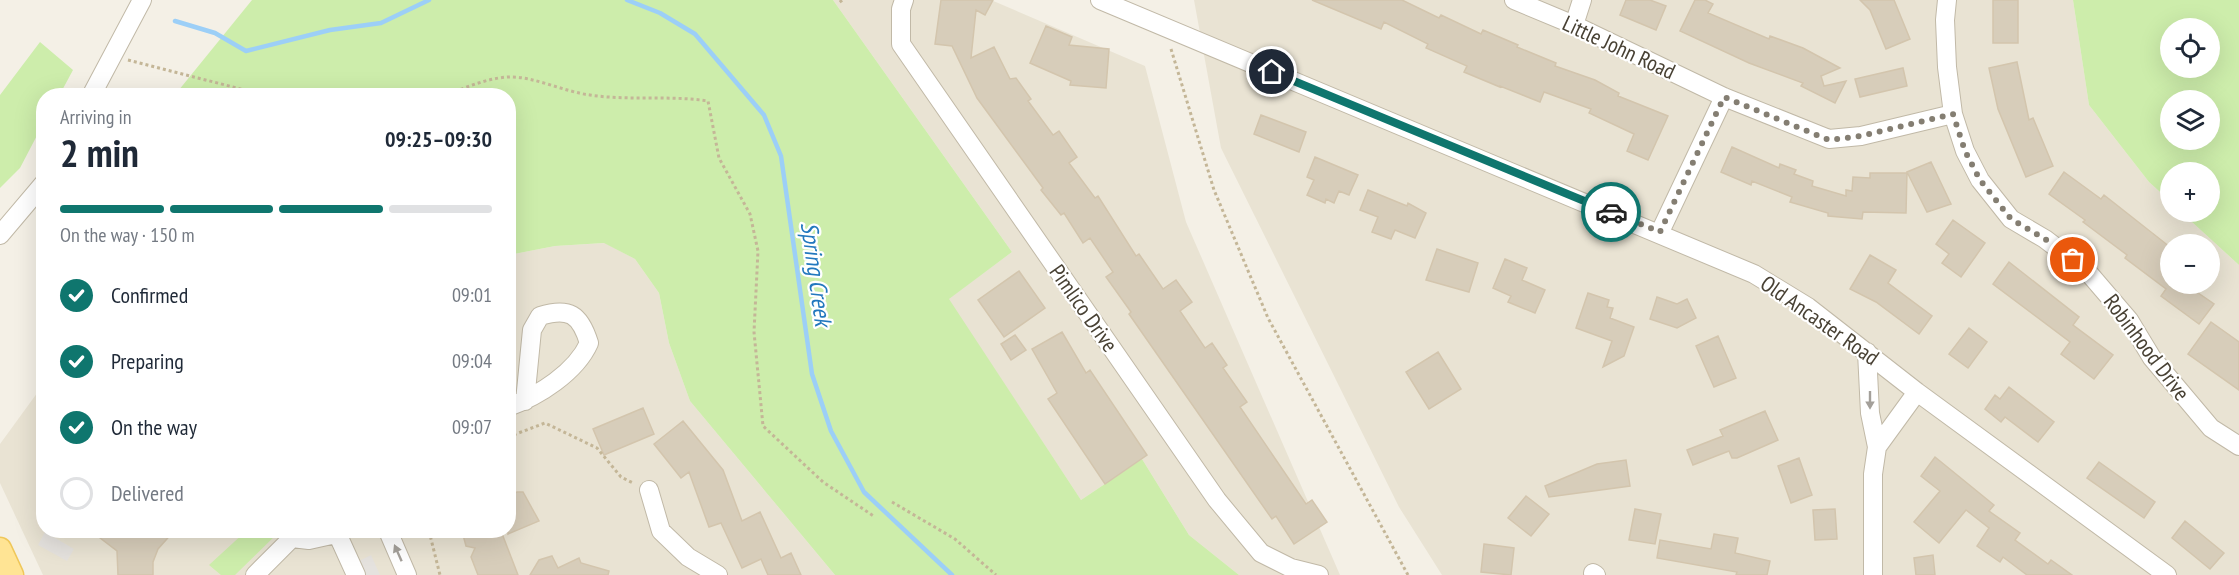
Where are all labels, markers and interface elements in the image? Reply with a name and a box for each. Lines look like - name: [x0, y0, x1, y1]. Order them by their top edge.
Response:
- street label: Little John Road: [1558, 9, 1680, 85]
- map controls: [2160, 18, 2220, 294]
- button: locate: [2160, 18, 2220, 78]
- pin: [1246, 46, 1297, 97]
- icon: home: [1255, 55, 1288, 88]
- button: layers: [2160, 90, 2220, 150]
- text: Arriving in: [60, 104, 132, 130]
- text: 09:25–09:30: [385, 125, 492, 153]
- text: 2 min: [60, 127, 139, 178]
- button: +: [2160, 162, 2220, 222]
- courier: [1581, 182, 1641, 242]
- icon: car: [1595, 196, 1628, 229]
- water label: Spring Creek: [794, 220, 840, 331]
- text: On the way · 150 m: [60, 222, 195, 248]
- pin: [2047, 234, 2098, 285]
- button: −: [2160, 234, 2220, 294]
- icon: bag: [2056, 243, 2089, 276]
- street label: Pimlico Drive: [1044, 259, 1124, 357]
- street label: Old Ancaster Road: [1755, 269, 1885, 371]
- icon: check: [60, 279, 93, 312]
- text: Confirmed: [111, 281, 188, 309]
- text: 09:01: [452, 282, 492, 308]
- street label: Robinhood Drive: [2098, 288, 2196, 406]
- icon: check: [60, 345, 93, 378]
- text: Preparing: [111, 347, 184, 375]
- text: 09:04: [452, 348, 492, 374]
- one-way arrow: [1865, 390, 1875, 409]
- icon: check: [60, 411, 93, 444]
- text: On the way: [111, 413, 197, 441]
- text: 09:07: [452, 414, 492, 440]
- text: Delivered: [111, 479, 184, 507]
- one-way arrow: [392, 544, 402, 562]

